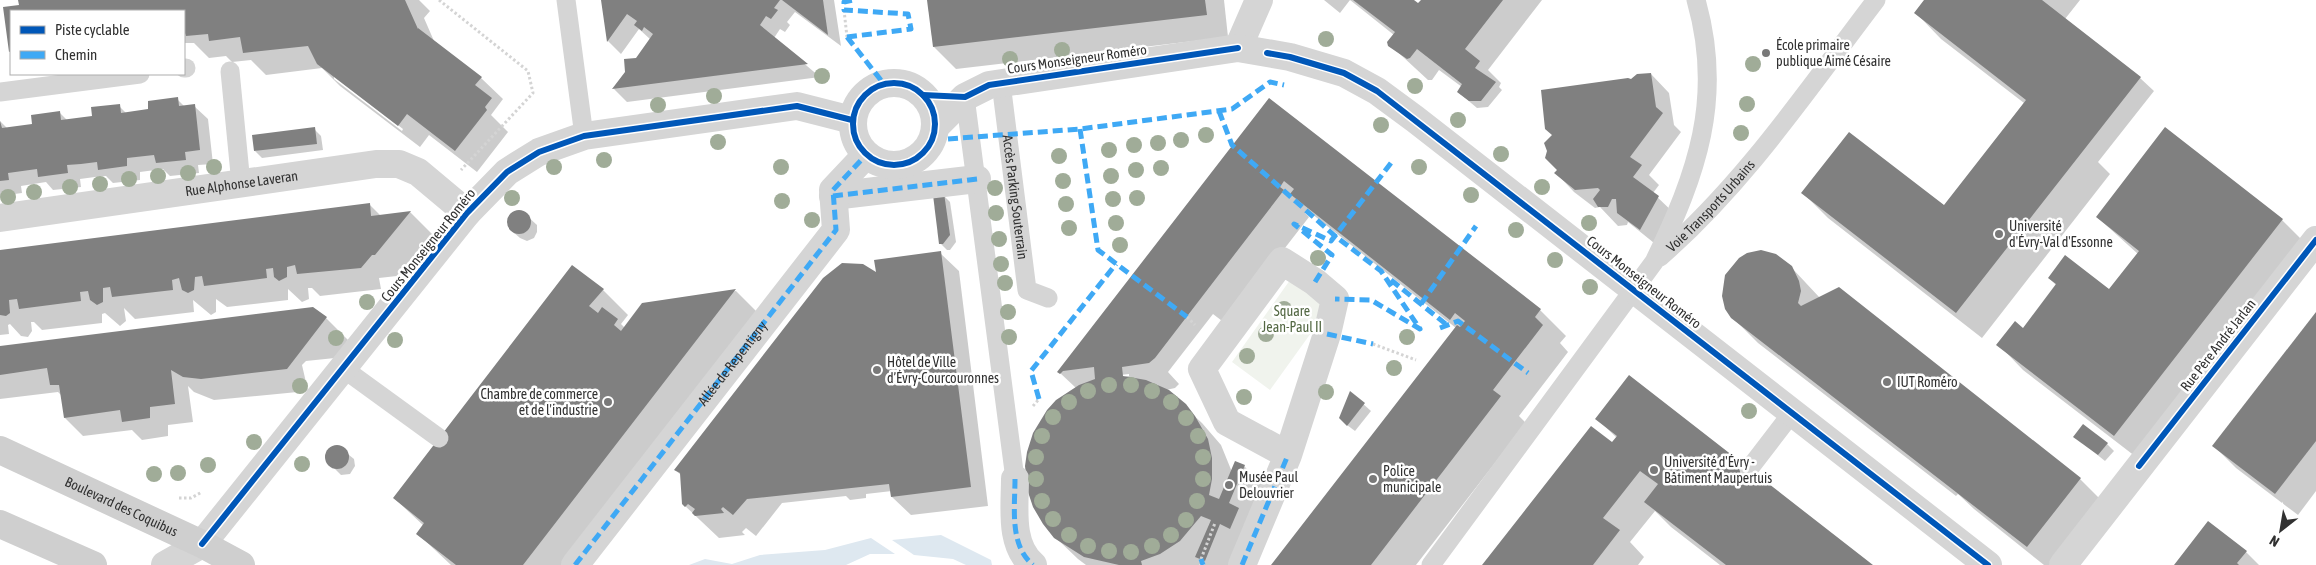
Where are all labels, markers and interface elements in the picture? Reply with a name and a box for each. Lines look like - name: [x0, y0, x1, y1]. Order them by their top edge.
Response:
- legend: [10, 10, 185, 75]
- text: Piste cyclable: [55, 21, 130, 38]
- place label: École primaire publique Aimé Césaire: [1776, 37, 1891, 69]
- street label: Cours Monseigneur Roméro: [1006, 41, 1148, 77]
- text: Chemin: [55, 46, 97, 63]
- marker: École primaire publique Aimé Césaire: [1760, 47, 1772, 59]
- street label: Accès Parking Souterrain: [1000, 134, 1031, 260]
- street label: Voie Transports Urbains: [1663, 157, 1758, 255]
- street label: Rue Alphonse Laveran: [184, 167, 299, 199]
- street label: Cours Monseigneur Roméro: [378, 185, 478, 305]
- place label: Université d'Évry-Val d'Essonne: [2009, 218, 2113, 250]
- marker: Université d'Évry-Val d'Essonne: [1993, 228, 2005, 240]
- street label: Cours Monseigneur Roméro: [1584, 232, 1704, 332]
- street label: Rue Père André Jarlan: [2177, 296, 2259, 394]
- park label: Square Jean-Paul II: [1262, 303, 1322, 335]
- street label: Allée de Repentigny: [694, 317, 770, 408]
- place label: Hôtel de Ville d’Évry-Courcouronnes: [887, 354, 999, 386]
- marker: Hôtel de Ville d’Évry-Courcouronnes: [871, 364, 883, 376]
- place label: IUT Roméro: [1897, 374, 1958, 390]
- marker: IUT Roméro: [1881, 376, 1893, 388]
- place label: Chambre de commerce et de l'industrie: [480, 386, 598, 418]
- marker: Chambre de commerce et de l'industrie: [602, 396, 614, 408]
- place label: Université d'Évry - Bâtiment Maupertuis: [1664, 454, 1772, 486]
- place label: Police municipale: [1383, 463, 1441, 495]
- marker: Université d'Évry - Bâtiment Maupertuis: [1648, 464, 1660, 476]
- place label: Musée Paul Delouvrier: [1239, 469, 1298, 501]
- street label: Boulevard des Coquibus: [63, 473, 180, 540]
- marker: Police municipale: [1367, 473, 1379, 485]
- marker: Musée Paul Delouvrier: [1223, 479, 1235, 491]
- north arrow: [2256, 505, 2306, 555]
- text: N: [2267, 532, 2282, 550]

